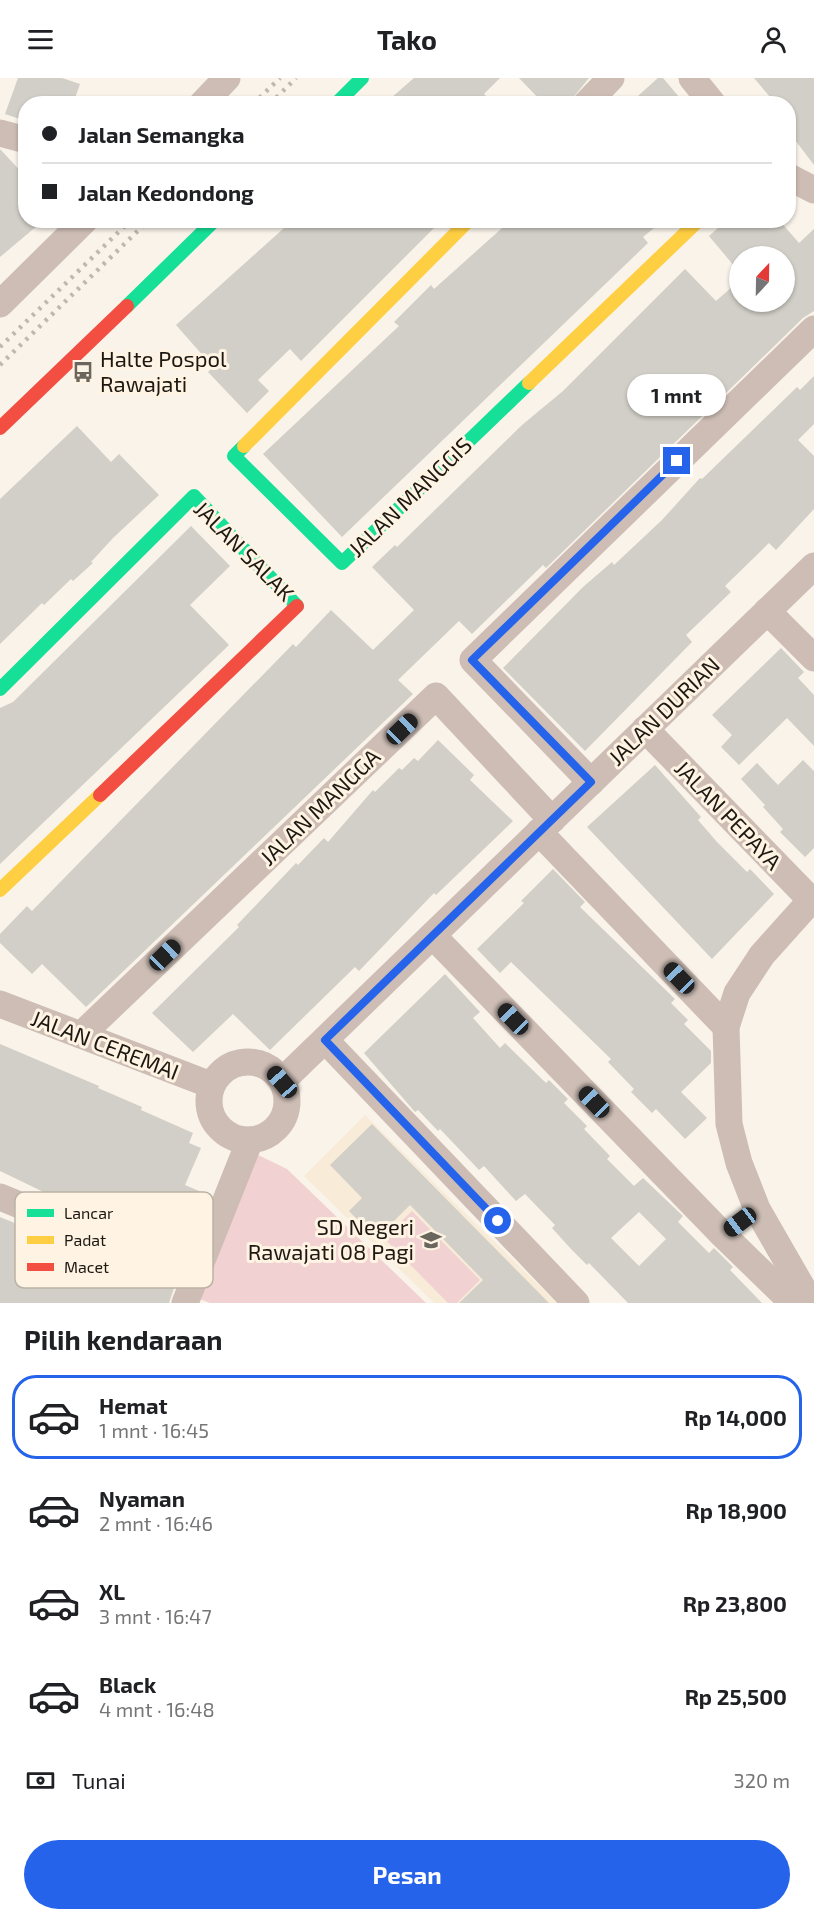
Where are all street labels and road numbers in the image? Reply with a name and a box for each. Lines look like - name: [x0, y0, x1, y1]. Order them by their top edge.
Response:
- street label: JALAN MANGGIS: [342, 431, 476, 561]
- street label: JALAN SALAK: [189, 495, 300, 606]
- street label: JALAN DURIAN: [602, 651, 724, 770]
- street label: JALAN MANGGA: [254, 742, 385, 870]
- street label: JALAN PEPAYA: [670, 754, 787, 874]
- street label: JALAN CEREMAI: [28, 1004, 183, 1084]

